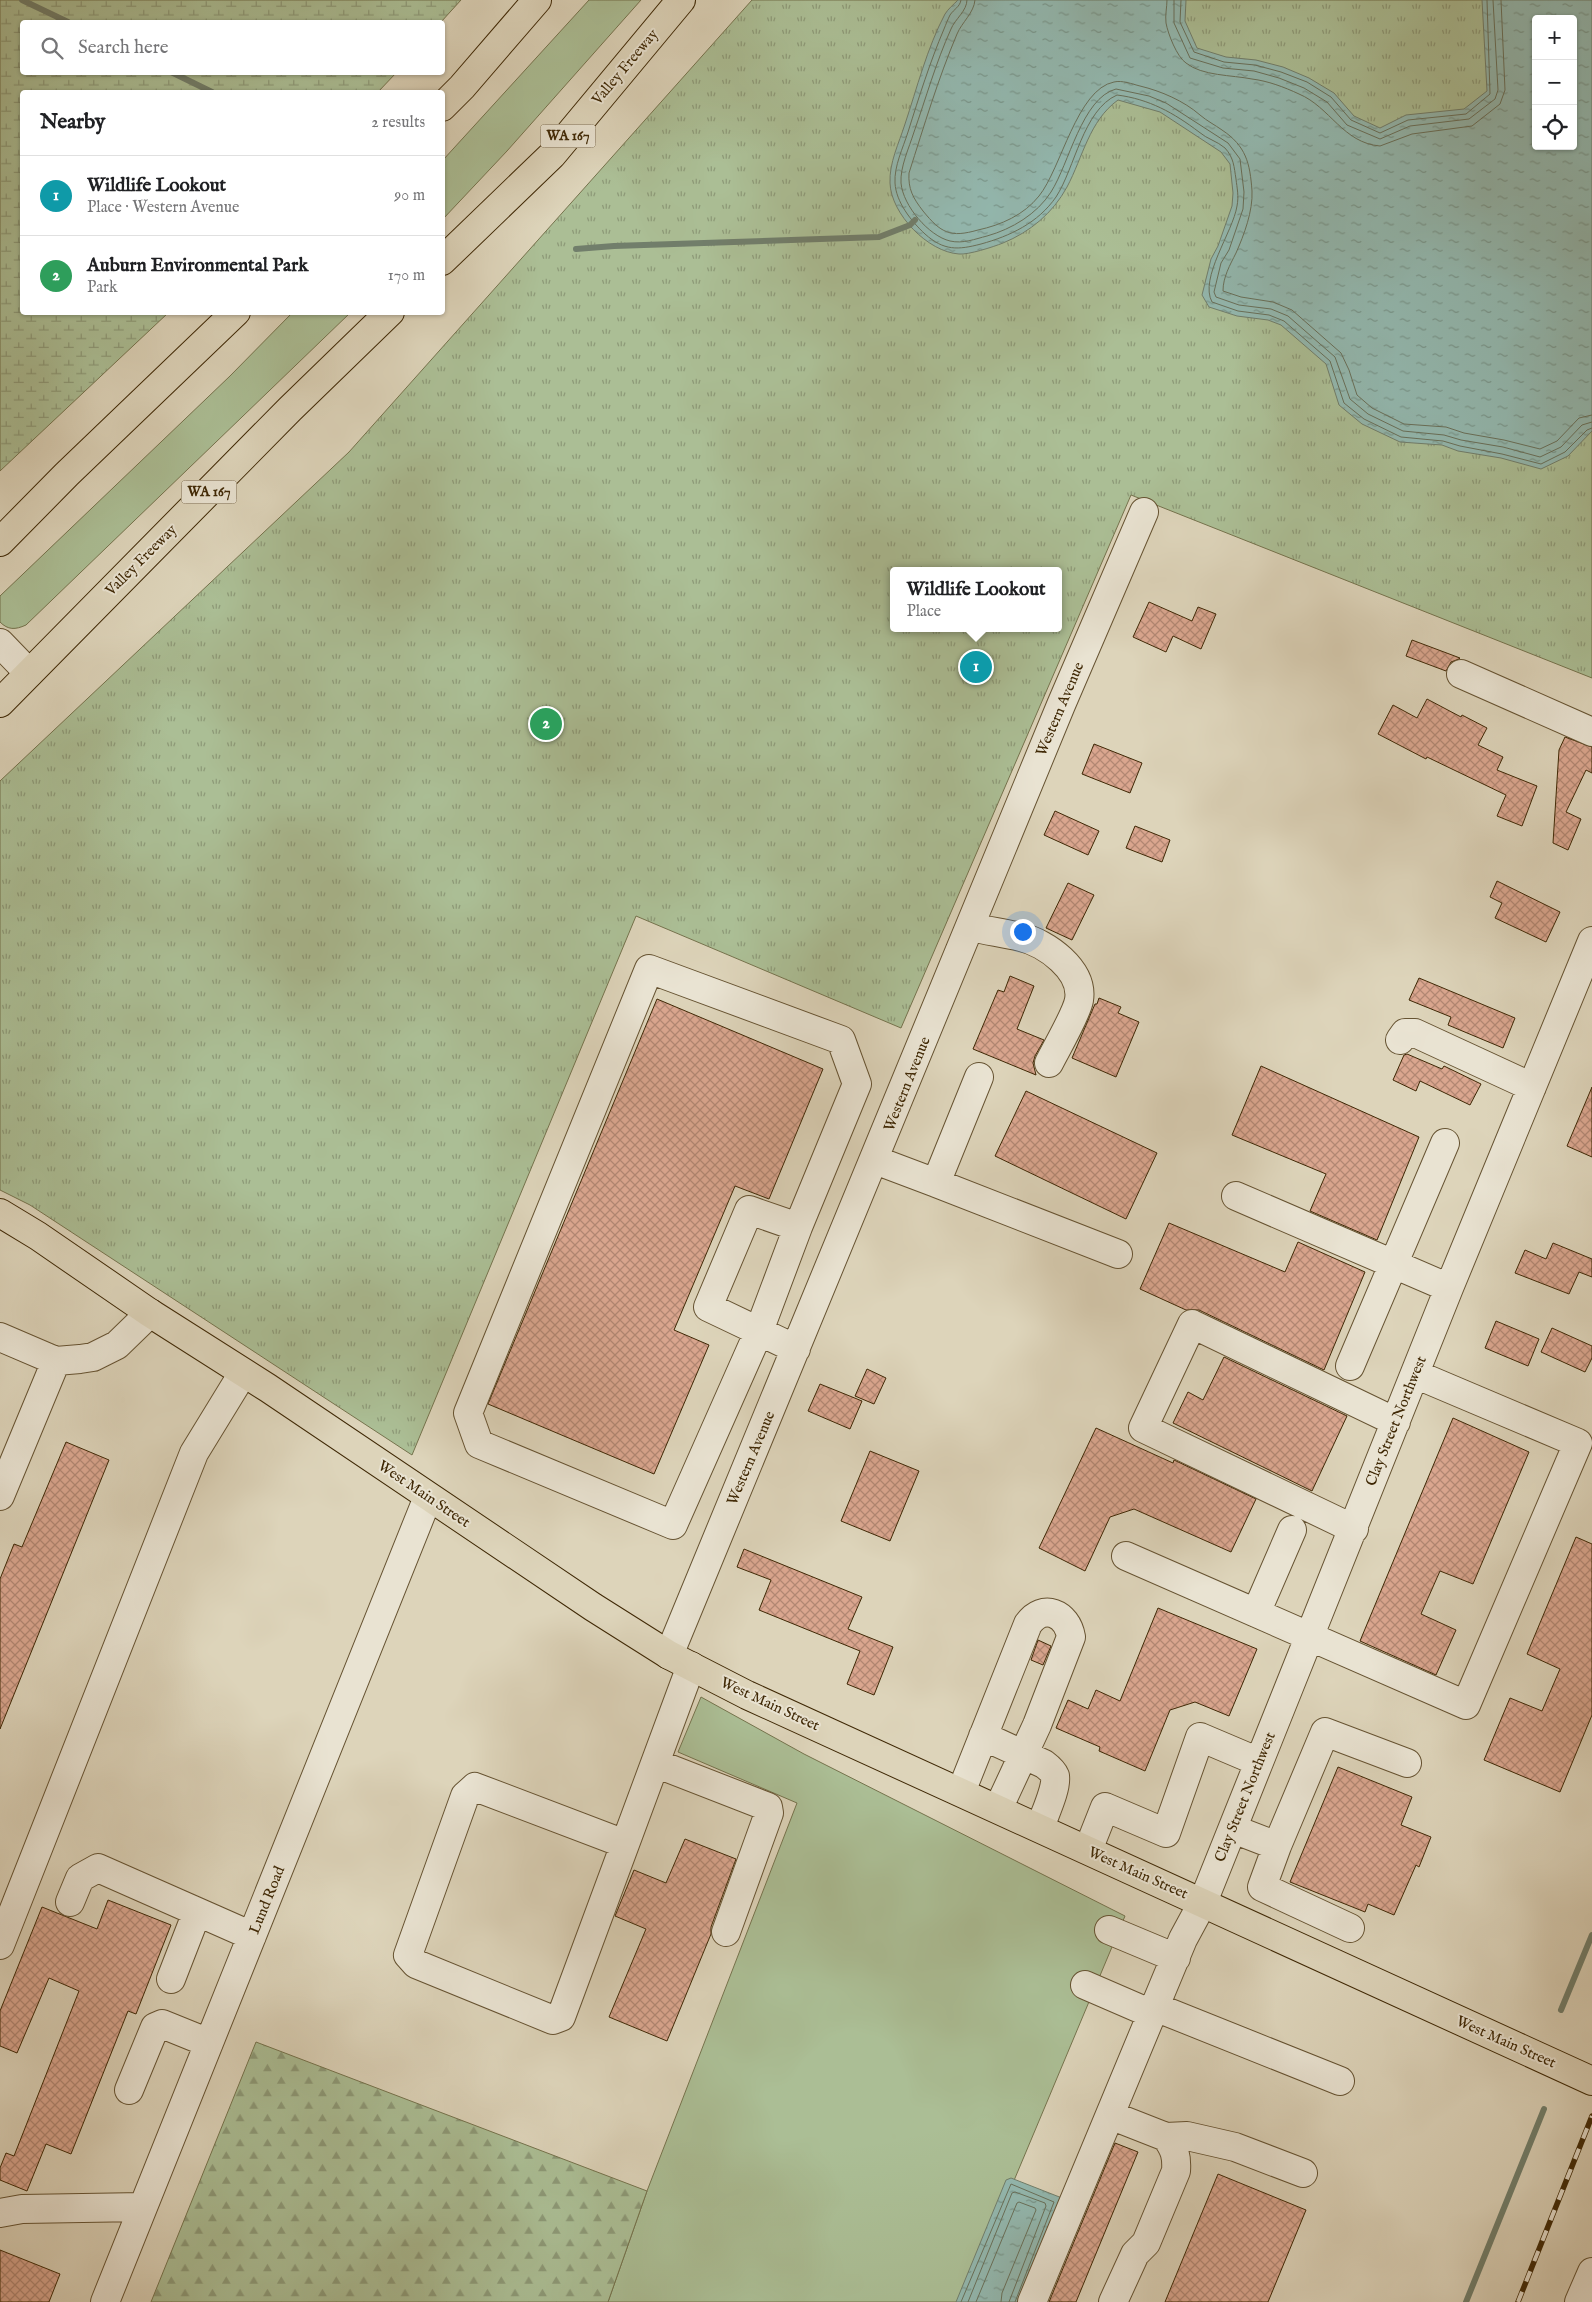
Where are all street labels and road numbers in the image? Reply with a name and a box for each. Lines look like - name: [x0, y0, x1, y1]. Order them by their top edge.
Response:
- street label: Valley Freeway: [587, 25, 663, 110]
- road number: WA 167: [540, 124, 596, 148]
- road number: WA 167: [182, 481, 236, 504]
- street label: Valley Freeway: [101, 520, 181, 600]
- street label: Western Avenue: [1032, 659, 1088, 759]
- street label: Western Avenue: [879, 1034, 935, 1134]
- street label: Clay Street Northwest: [1361, 1353, 1431, 1489]
- street label: Western Avenue: [723, 1408, 779, 1508]
- street label: West Main Street: [374, 1456, 474, 1532]
- street label: West Main Street: [717, 1673, 823, 1735]
- street label: Clay Street Northwest: [1210, 1729, 1280, 1865]
- street label: West Main Street: [1085, 1843, 1191, 1903]
- street label: Lund Road: [245, 1862, 290, 1937]
- street label: West Main Street: [1453, 2012, 1559, 2072]

